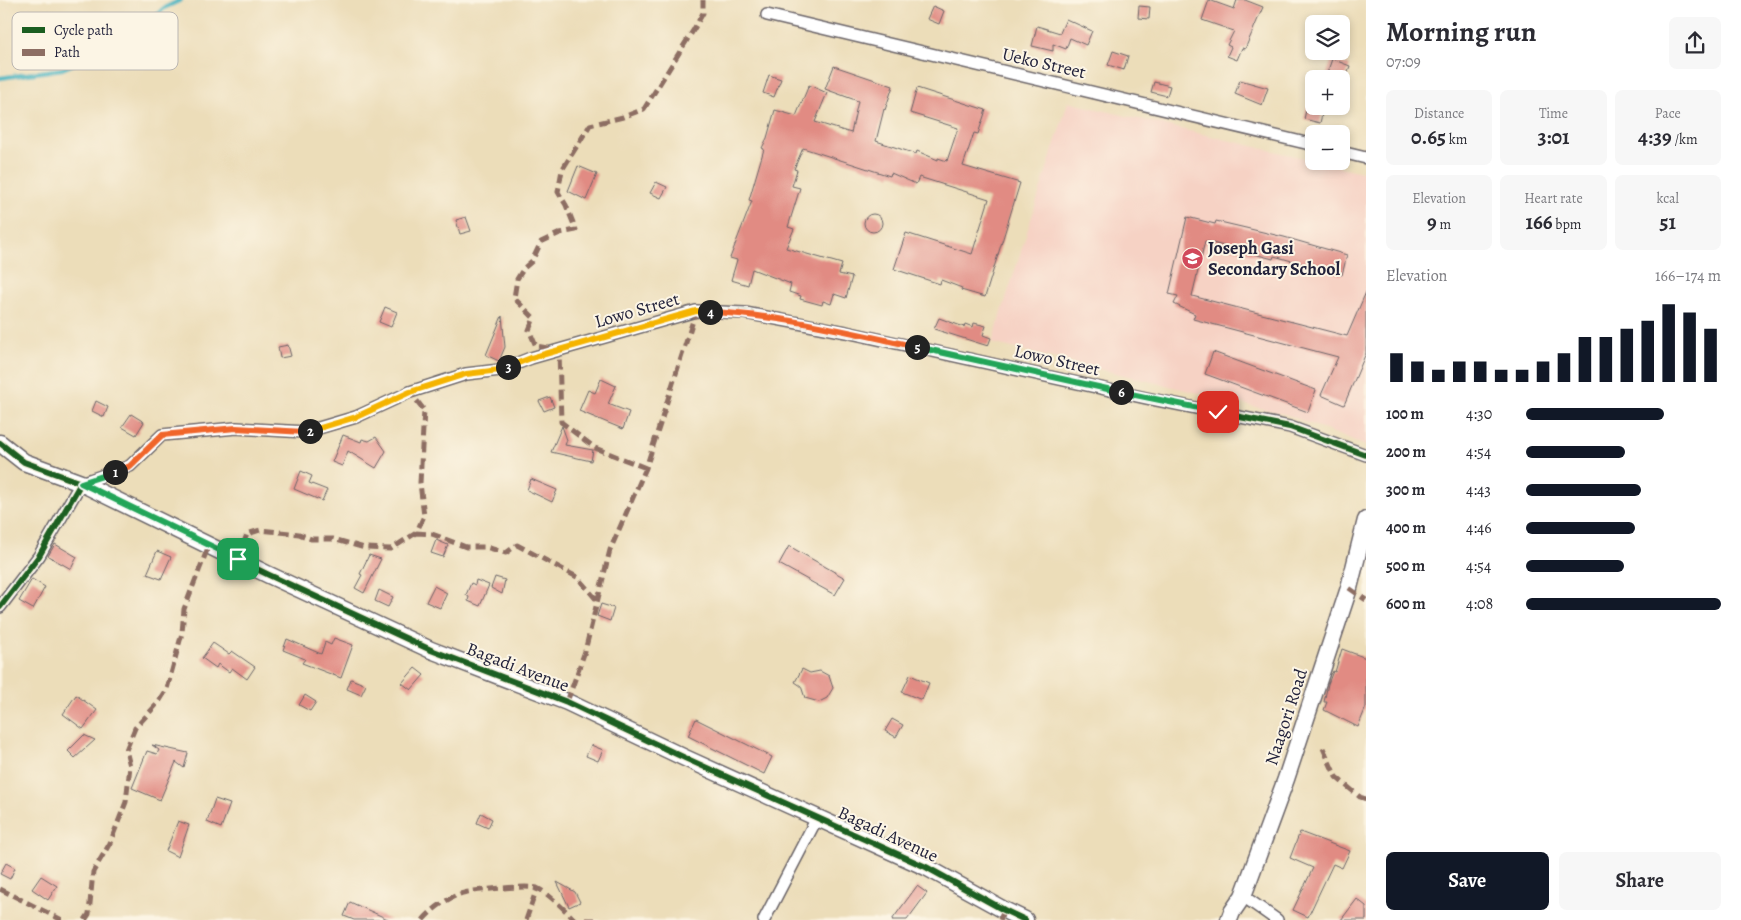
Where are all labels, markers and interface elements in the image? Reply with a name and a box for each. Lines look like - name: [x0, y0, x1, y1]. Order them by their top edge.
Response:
- legend: [12, 12, 178, 70]
- text: Morning run: [1386, 13, 1536, 51]
- map controls: [1305, 15, 1350, 170]
- button: layers: [1305, 15, 1350, 60]
- button: share: [1669, 17, 1721, 69]
- text: Cycle path: [54, 21, 114, 40]
- street label: Ueko Street: [1000, 42, 1088, 84]
- text: Path: [54, 43, 81, 62]
- text: 07:09: [1386, 51, 1421, 73]
- button: +: [1305, 70, 1350, 115]
- text: Distance: [1414, 104, 1464, 123]
- text: Time: [1539, 104, 1568, 123]
- text: Pace: [1655, 104, 1681, 123]
- text: 0.65: [1411, 123, 1446, 151]
- text: 3:01: [1537, 123, 1570, 151]
- text: 4:39: [1638, 123, 1672, 151]
- button: −: [1305, 125, 1350, 170]
- text: km: [1446, 130, 1467, 149]
- text: /km: [1672, 130, 1698, 149]
- text: Elevation: [1412, 189, 1466, 208]
- text: Heart rate: [1524, 189, 1583, 208]
- text: kcal: [1657, 189, 1679, 208]
- text: 9: [1427, 208, 1437, 236]
- text: 166: [1525, 208, 1553, 236]
- text: 51: [1660, 208, 1676, 236]
- text: m: [1437, 215, 1451, 234]
- text: bpm: [1553, 215, 1582, 234]
- place label: Joseph Gasi Secondary School: [1208, 236, 1341, 281]
- school or university icon: Joseph Gasi Secondary School: [1180, 246, 1204, 270]
- text: Elevation: [1386, 265, 1447, 287]
- text: 166–174 m: [1655, 265, 1721, 287]
- street label: Lowo Street: [592, 286, 682, 334]
- pin: 4: [698, 300, 722, 324]
- text: 4: [707, 303, 714, 322]
- pin: 5: [904, 334, 930, 360]
- text: 5: [915, 338, 920, 357]
- street label: Lowo Street: [1012, 339, 1102, 381]
- pin: 3: [496, 354, 520, 380]
- text: 3: [505, 358, 512, 377]
- pin: 6: [1108, 380, 1134, 404]
- text: 6: [1118, 383, 1125, 402]
- pin: [1197, 391, 1239, 433]
- icon: check: [1204, 398, 1232, 426]
- text: 100 m: [1386, 403, 1424, 425]
- text: 4:30: [1466, 403, 1492, 425]
- pin: 2: [298, 418, 322, 444]
- text: 2: [307, 422, 314, 441]
- text: 200 m: [1386, 441, 1426, 463]
- text: 4:54: [1466, 441, 1491, 463]
- pin: 1: [102, 460, 128, 484]
- text: 1: [113, 463, 118, 482]
- text: 300 m: [1386, 479, 1425, 501]
- text: 4:43: [1466, 479, 1491, 501]
- text: 400 m: [1386, 517, 1426, 539]
- text: 4:46: [1466, 517, 1492, 539]
- pin: [217, 538, 259, 580]
- icon: arrive: [224, 545, 252, 573]
- text: 500 m: [1386, 555, 1425, 577]
- text: 4:54: [1466, 555, 1491, 577]
- text: 600 m: [1386, 593, 1426, 615]
- text: 4:08: [1466, 593, 1493, 615]
- street label: Bagadi Avenue: [463, 636, 573, 698]
- street label: Naagori Road: [1259, 665, 1313, 768]
- street label: Bagadi Avenue: [834, 800, 942, 868]
- button: Save: [1386, 852, 1549, 910]
- button: Share: [1559, 852, 1721, 910]

